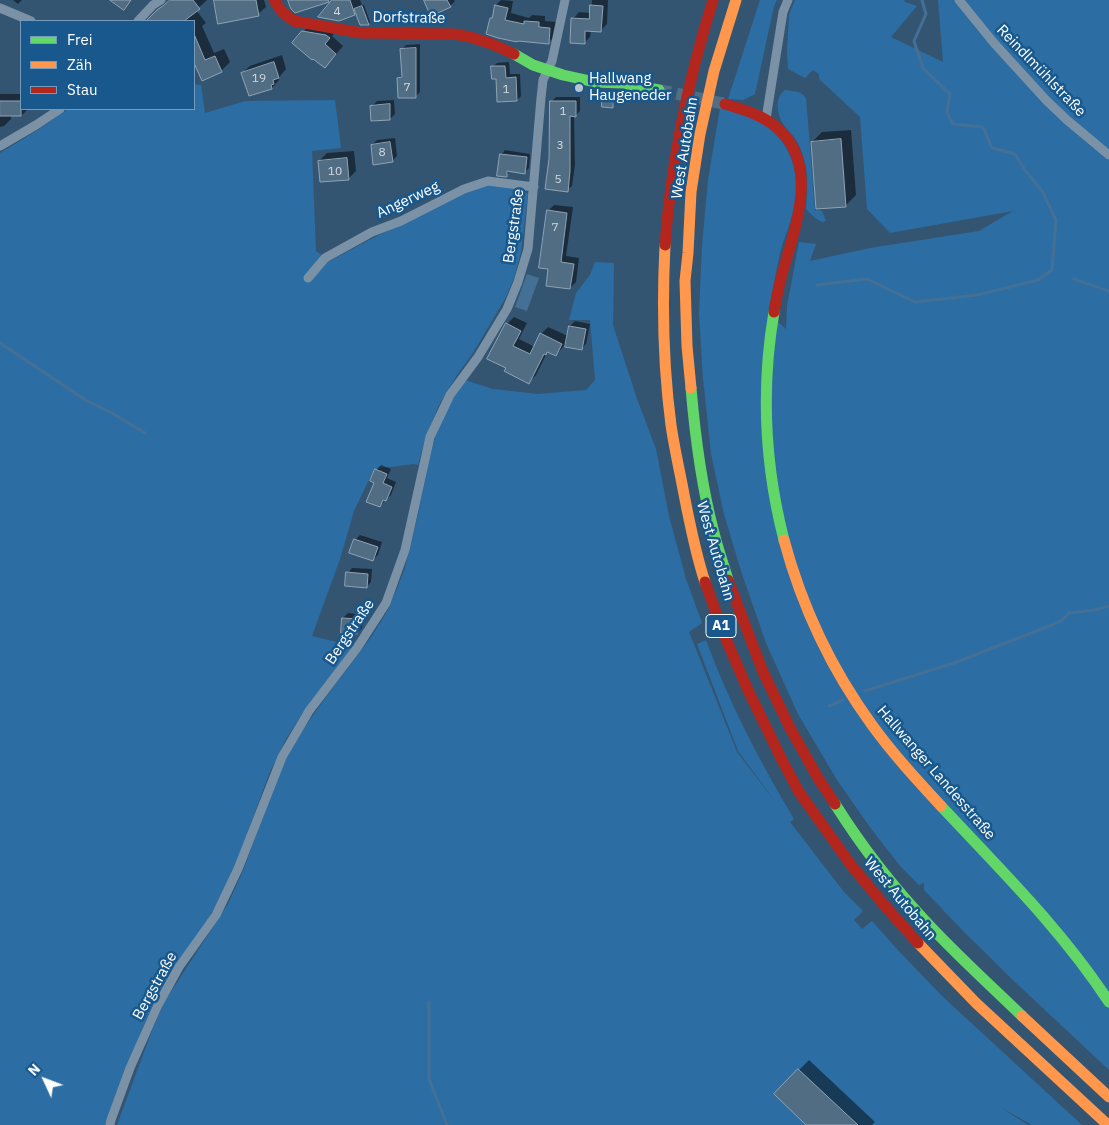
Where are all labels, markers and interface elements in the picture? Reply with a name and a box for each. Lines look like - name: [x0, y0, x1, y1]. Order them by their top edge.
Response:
- house number: 4: [333, 5, 341, 19]
- street label: Dorfstraße: [373, 8, 445, 28]
- legend: [20, 20, 195, 110]
- street label: Reindlmühlstraße: [993, 21, 1089, 121]
- text: Frei: [67, 30, 93, 49]
- text: Zäh: [67, 55, 92, 74]
- place label: Hallwang Haugeneder: [589, 70, 671, 105]
- house number: 19: [252, 72, 266, 86]
- text: Stau: [67, 80, 98, 99]
- house number: 7: [403, 81, 411, 95]
- marker: Hallwang Haugeneder: [573, 82, 585, 94]
- house number: 1: [502, 83, 510, 97]
- street label: West Autobahn: [668, 96, 702, 200]
- house number: 1: [559, 105, 567, 119]
- house number: 3: [556, 139, 564, 153]
- house number: 8: [378, 146, 386, 160]
- house number: 10: [328, 165, 342, 179]
- house number: 5: [554, 173, 562, 187]
- street label: Angerweg: [374, 178, 442, 222]
- street label: Bergstraße: [500, 188, 528, 264]
- house number: 7: [551, 221, 559, 235]
- street label: West Autobahn: [692, 499, 738, 603]
- street label: Bergstraße: [322, 596, 378, 668]
- road number: A1: [706, 614, 736, 638]
- street label: Hallwanger Landesstraße: [873, 702, 999, 844]
- street label: West Autobahn: [860, 854, 940, 944]
- street label: Bergstraße: [129, 949, 181, 1023]
- north arrow: [20, 1055, 70, 1105]
- text: N: [24, 1060, 44, 1080]

